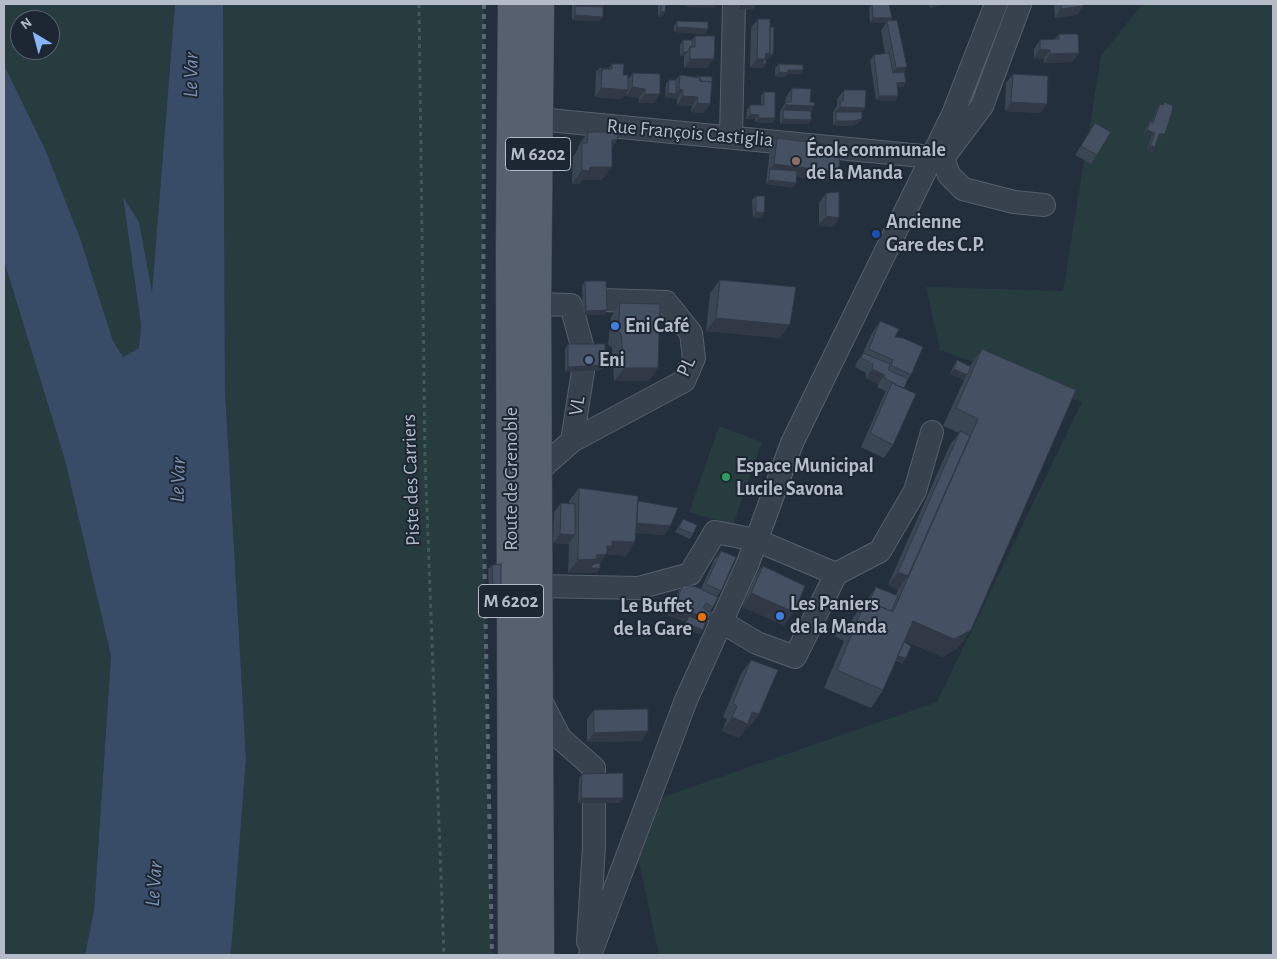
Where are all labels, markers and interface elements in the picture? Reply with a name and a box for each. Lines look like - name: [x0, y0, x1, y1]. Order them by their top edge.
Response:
- north arrow: [10, 10, 60, 60]
- text: N: [18, 15, 35, 32]
- water label: Le Var: [178, 52, 204, 98]
- street label: Rue François Castiglia: [606, 114, 774, 152]
- road number: M 6202: [506, 138, 570, 170]
- place label: École communale de la Manda: [806, 138, 946, 185]
- marker: École communale de la Manda: [790, 155, 802, 167]
- place label: Ancienne Gare des C.P.: [886, 210, 985, 257]
- marker: Ancienne Gare des C.P.: [870, 228, 882, 240]
- place label: Eni Café: [625, 314, 689, 338]
- marker: Eni Café: [609, 320, 621, 332]
- place label: Eni: [599, 348, 625, 372]
- street label: PL: [671, 353, 701, 381]
- marker: Eni: [583, 354, 595, 366]
- street label: VL: [564, 394, 590, 418]
- street label: Route de Grenoble: [499, 407, 523, 551]
- street label: Piste des Carriers: [397, 414, 425, 546]
- place label: Espace Municipal Lucile Savona: [736, 454, 874, 501]
- water label: Le Var: [165, 457, 191, 503]
- marker: Espace Municipal Lucile Savona: [720, 471, 732, 483]
- road number: M 6202: [478, 584, 544, 618]
- place label: Les Paniers de la Manda: [790, 592, 887, 639]
- place label: Le Buffet de la Gare: [613, 594, 692, 641]
- marker: Les Paniers de la Manda: [774, 610, 786, 622]
- marker: Le Buffet de la Gare: [696, 611, 708, 623]
- water label: Le Var: [140, 861, 168, 907]

